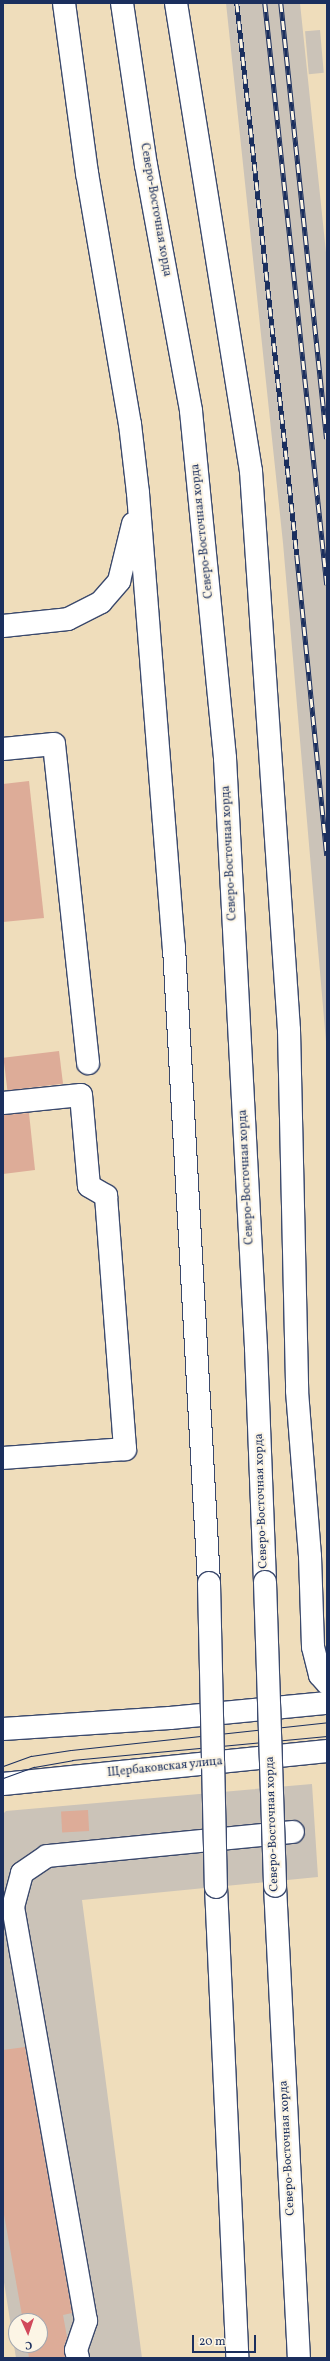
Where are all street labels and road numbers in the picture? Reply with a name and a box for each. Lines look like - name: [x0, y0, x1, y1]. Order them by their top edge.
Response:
- street label: Северо-Восточная хорда: [136, 142, 174, 278]
- street label: Северо-Восточная хорда: [189, 463, 217, 599]
- street label: Северо-Восточная хорда: [219, 785, 241, 921]
- street label: Северо-Восточная хорда: [236, 1109, 258, 1245]
- street label: Северо-Восточная хорда: [252, 1433, 272, 1569]
- street label: Щербаковская улица: [107, 1755, 223, 1781]
- street label: Северо-Восточная хорда: [263, 1756, 283, 1892]
- street label: Северо-Восточная хорда: [277, 2080, 299, 2216]

